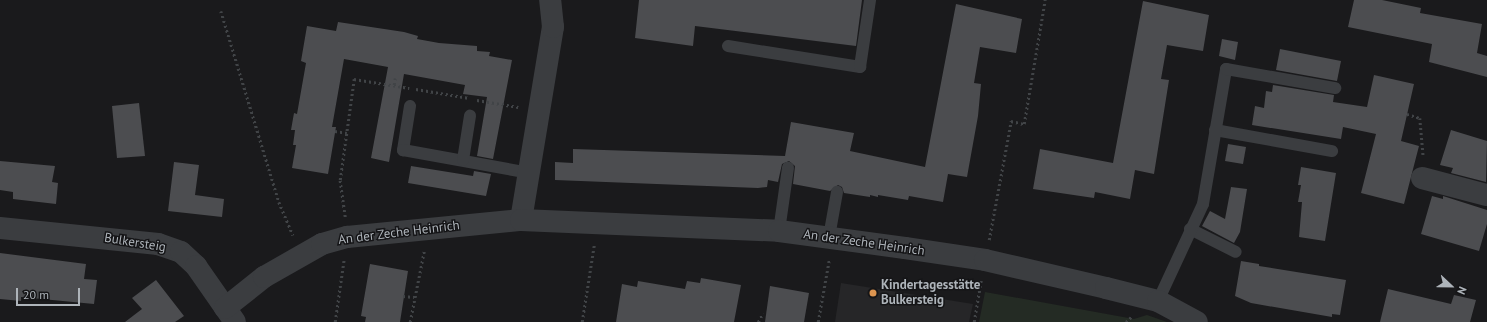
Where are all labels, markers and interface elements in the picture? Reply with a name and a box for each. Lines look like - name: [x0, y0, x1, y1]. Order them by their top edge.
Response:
- street label: An der Zeche Heinrich: [337, 218, 461, 248]
- street label: An der Zeche Heinrich: [802, 227, 926, 259]
- street label: Bulkersteig: [103, 230, 167, 256]
- north arrow: [1431, 266, 1471, 306]
- place label: Kindertagesstätte Bulkersteig: [881, 278, 980, 309]
- scale bar: [18, 280, 82, 306]
- text: N: [1454, 285, 1470, 296]
- text: 20 m: [23, 287, 49, 302]
- marker: Kindertagesstätte Bulkersteig: [868, 288, 878, 298]

